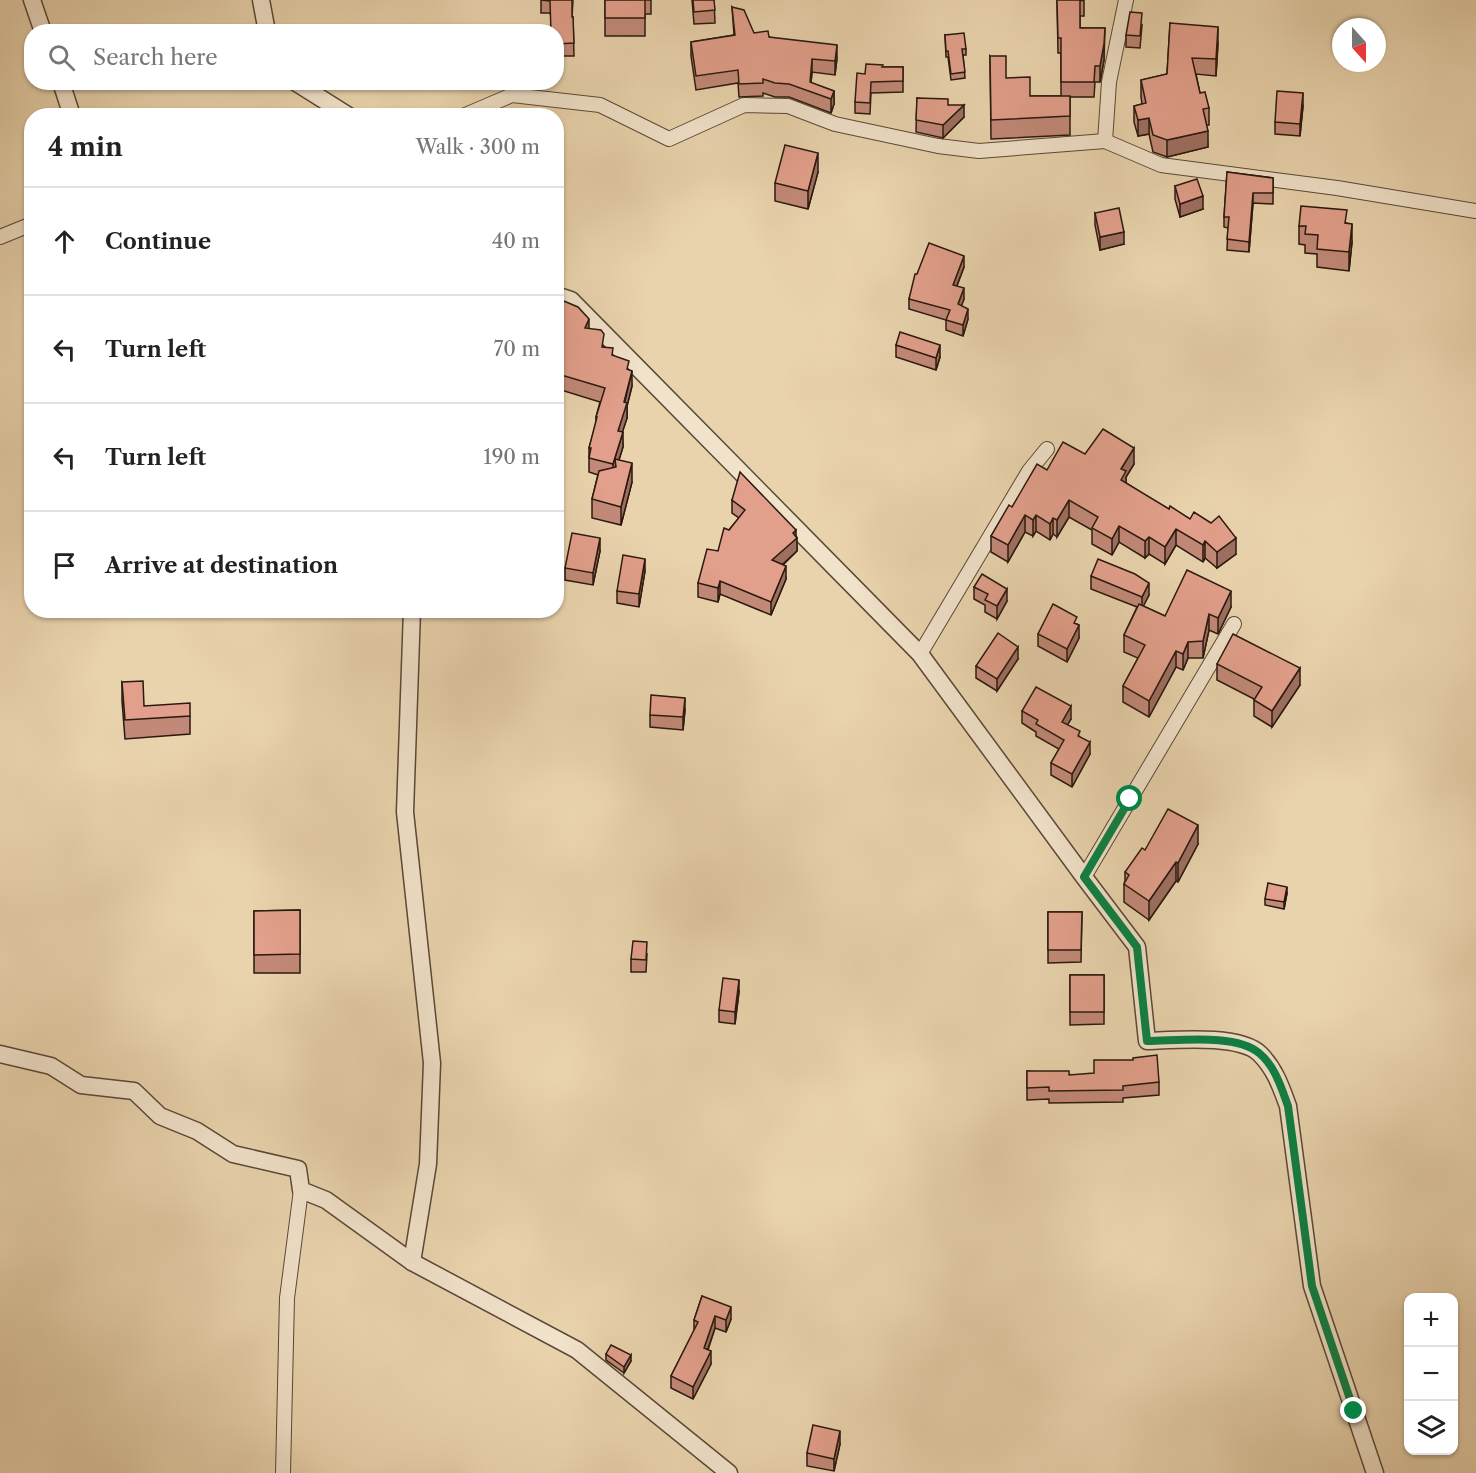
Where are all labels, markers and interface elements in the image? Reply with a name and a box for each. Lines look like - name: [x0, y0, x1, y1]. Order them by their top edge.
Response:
- north arrow: [1332, 18, 1386, 72]
- search box: [24, 24, 564, 90]
- icon: search: [45, 41, 78, 74]
- text: Search here: [93, 44, 218, 71]
- text: 4 min: [48, 131, 123, 163]
- text: Walk · 300 m: [416, 135, 540, 159]
- icon: ahead: [48, 225, 81, 258]
- text: Continue: [105, 228, 211, 255]
- text: 40 m: [492, 229, 540, 253]
- icon: left: [48, 333, 81, 366]
- text: Turn left: [105, 336, 206, 363]
- text: 70 m: [494, 337, 540, 361]
- icon: left: [48, 441, 81, 474]
- text: Turn left: [105, 444, 206, 471]
- text: 190 m: [483, 445, 540, 469]
- icon: arrive: [48, 549, 81, 582]
- text: Arrive at destination: [105, 552, 338, 579]
- route start: [1116, 785, 1142, 811]
- map controls: [1404, 1293, 1458, 1455]
- button: +: [1404, 1293, 1458, 1347]
- button: −: [1404, 1347, 1458, 1401]
- route end: [1340, 1397, 1366, 1423]
- button: layers: [1404, 1401, 1458, 1455]

